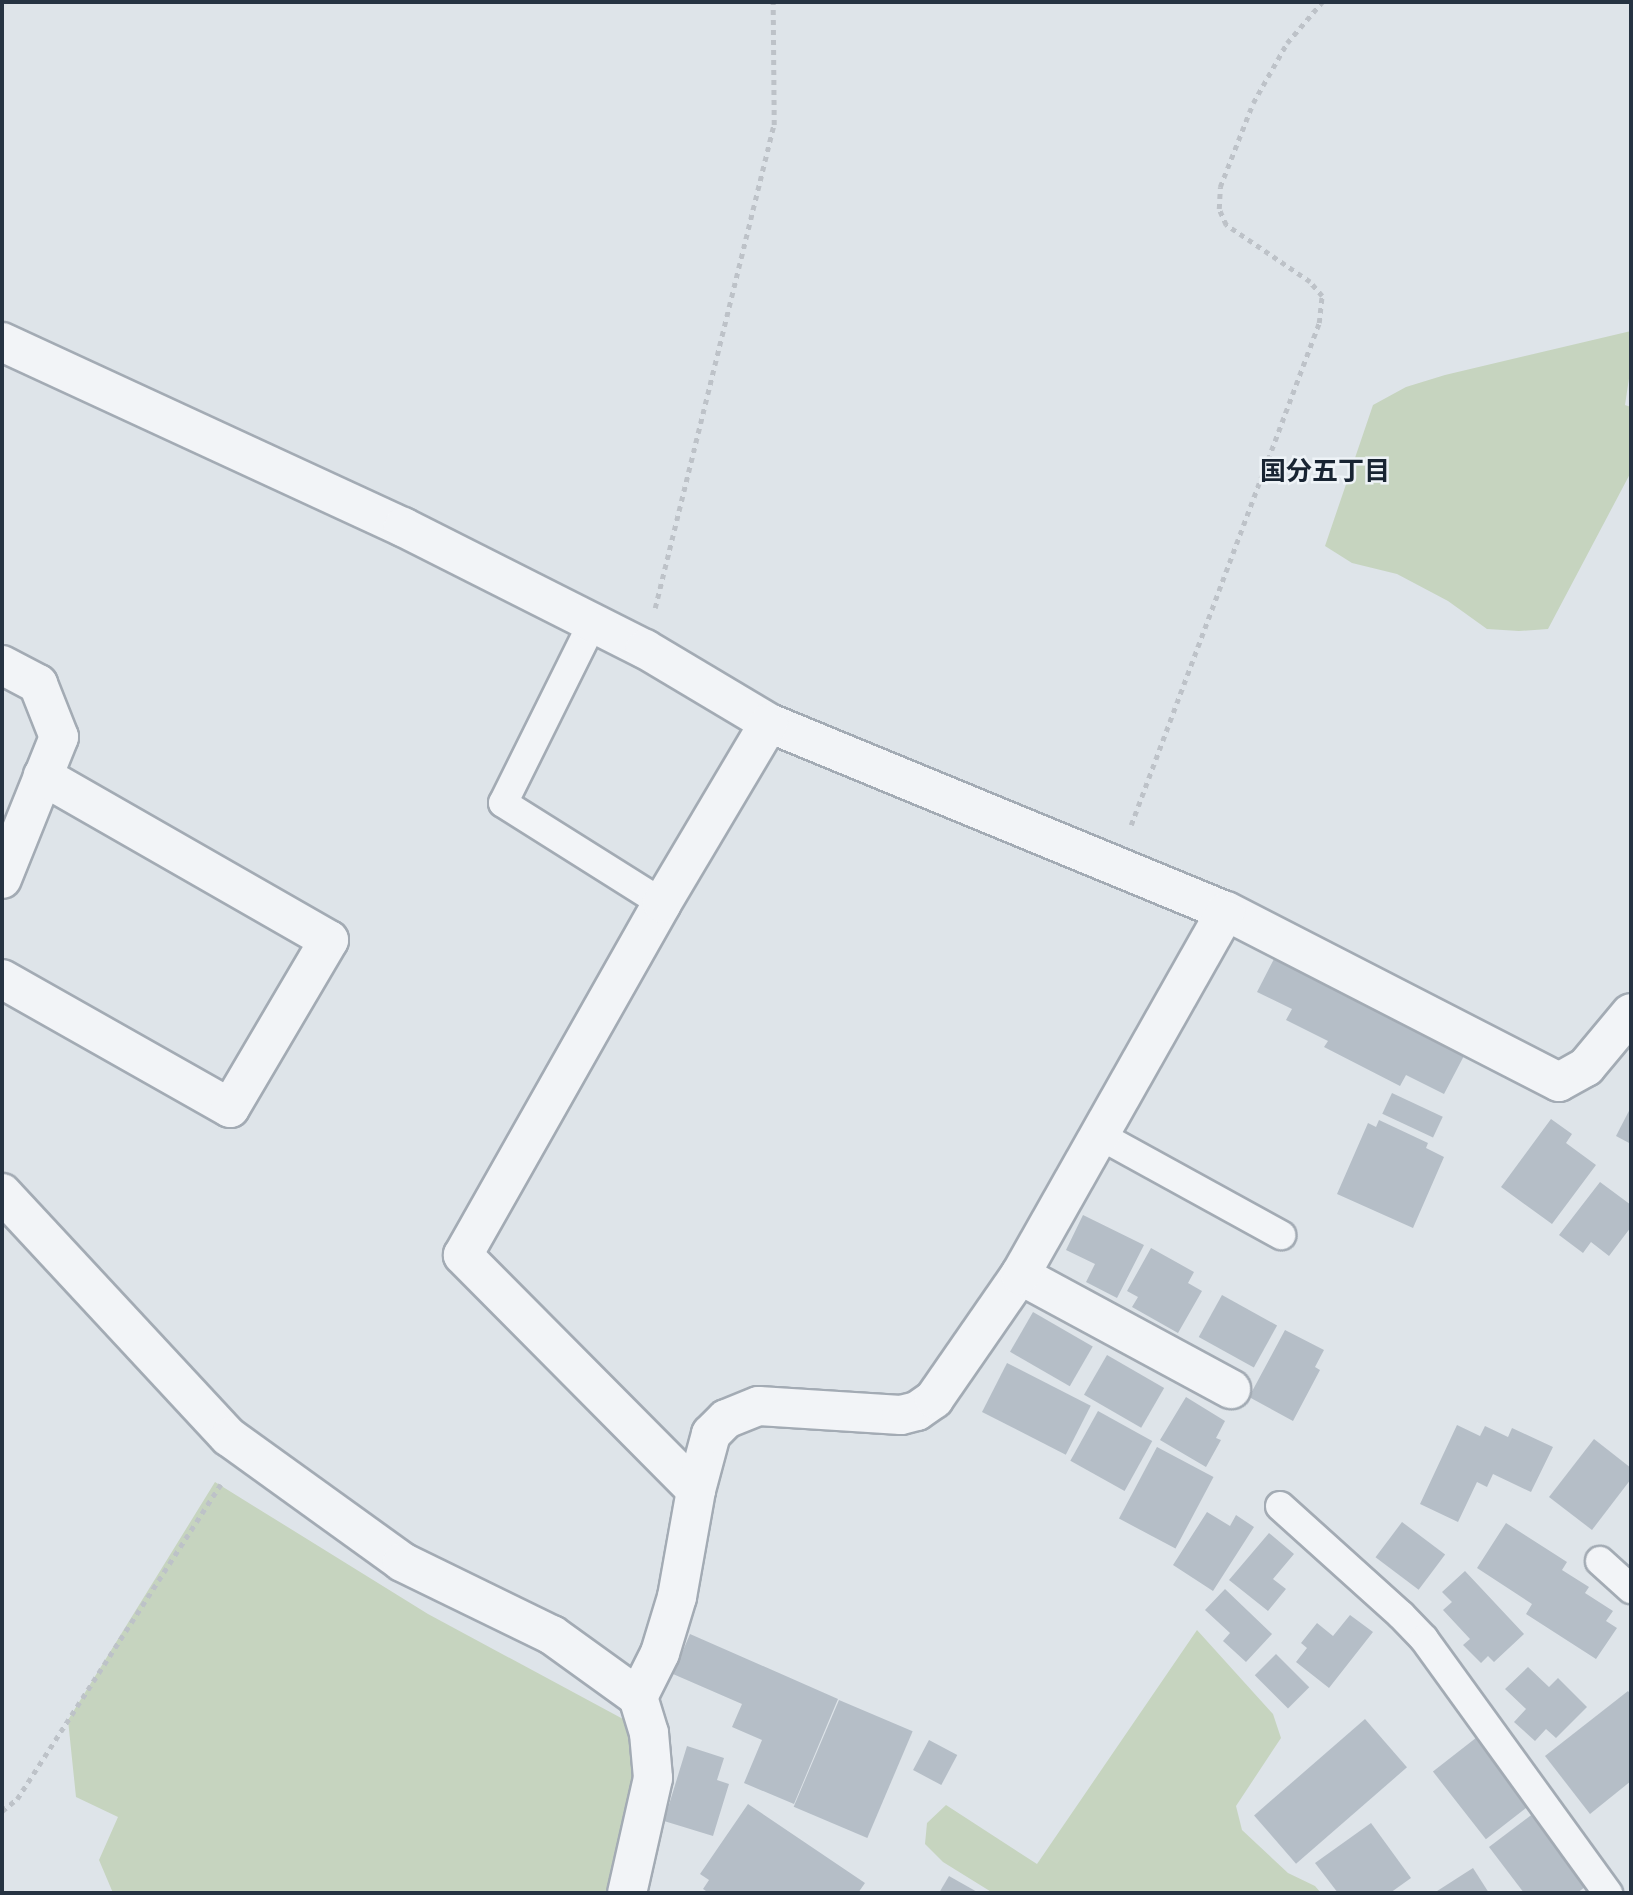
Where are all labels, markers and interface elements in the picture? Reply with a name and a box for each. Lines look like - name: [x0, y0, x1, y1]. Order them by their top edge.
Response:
- district label: 国分五丁目: [1260, 454, 1390, 486]

